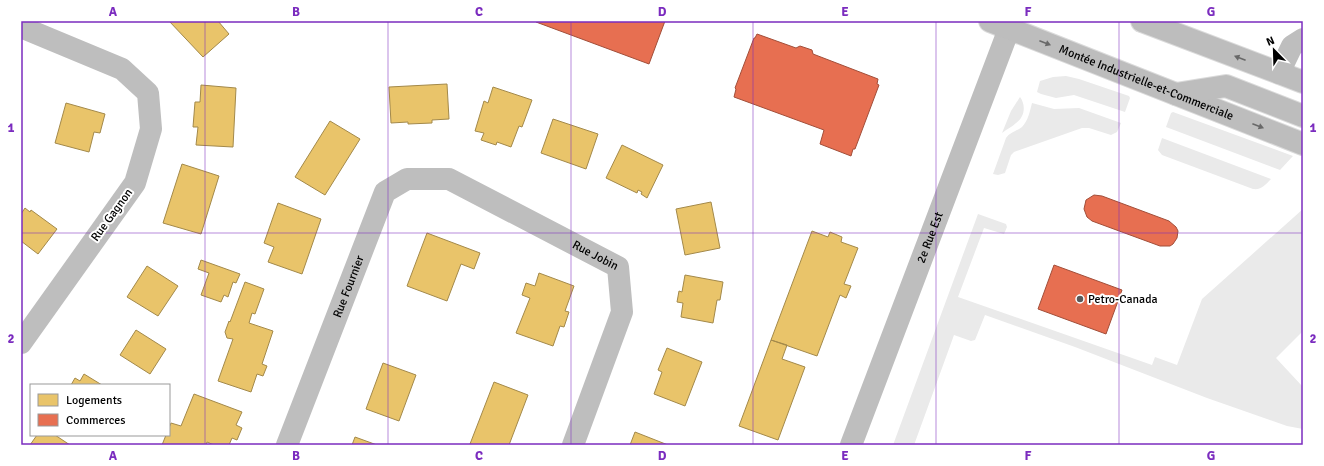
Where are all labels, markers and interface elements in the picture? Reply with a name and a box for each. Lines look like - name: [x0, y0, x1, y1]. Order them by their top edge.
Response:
- text: A: [109, 4, 118, 20]
- text: B: [292, 4, 300, 20]
- text: C: [475, 4, 483, 20]
- text: D: [658, 4, 667, 20]
- text: E: [841, 4, 849, 20]
- text: F: [1025, 4, 1032, 20]
- text: G: [1207, 4, 1215, 20]
- north arrow: [1254, 30, 1294, 70]
- text: N: [1264, 34, 1276, 49]
- one-way arrow: [1040, 41, 1052, 47]
- street label: Montée Industrielle-et-Commerciale: [1057, 41, 1236, 124]
- one-way arrow: [1234, 55, 1246, 61]
- text: 1: [7, 120, 15, 136]
- text: 1: [1309, 120, 1317, 136]
- one-way arrow: [1252, 124, 1264, 130]
- street label: Rue Gagnon: [88, 186, 136, 244]
- street label: 2e Rue Est: [913, 210, 946, 265]
- street label: Rue Jobin: [570, 237, 621, 273]
- street label: Rue Fournier: [330, 253, 367, 320]
- place label: Petro-Canada: [1088, 292, 1158, 307]
- marker: Petro-Canada: [1075, 294, 1085, 304]
- text: 2: [7, 331, 15, 347]
- text: 2: [1309, 331, 1317, 347]
- legend: [30, 384, 170, 436]
- text: Logements: [66, 393, 122, 408]
- text: Commerces: [66, 413, 126, 428]
- text: A: [109, 448, 118, 464]
- text: B: [292, 448, 300, 464]
- text: C: [475, 448, 483, 464]
- text: D: [658, 448, 667, 464]
- text: E: [841, 448, 849, 464]
- text: F: [1025, 448, 1032, 464]
- text: G: [1207, 448, 1215, 464]

